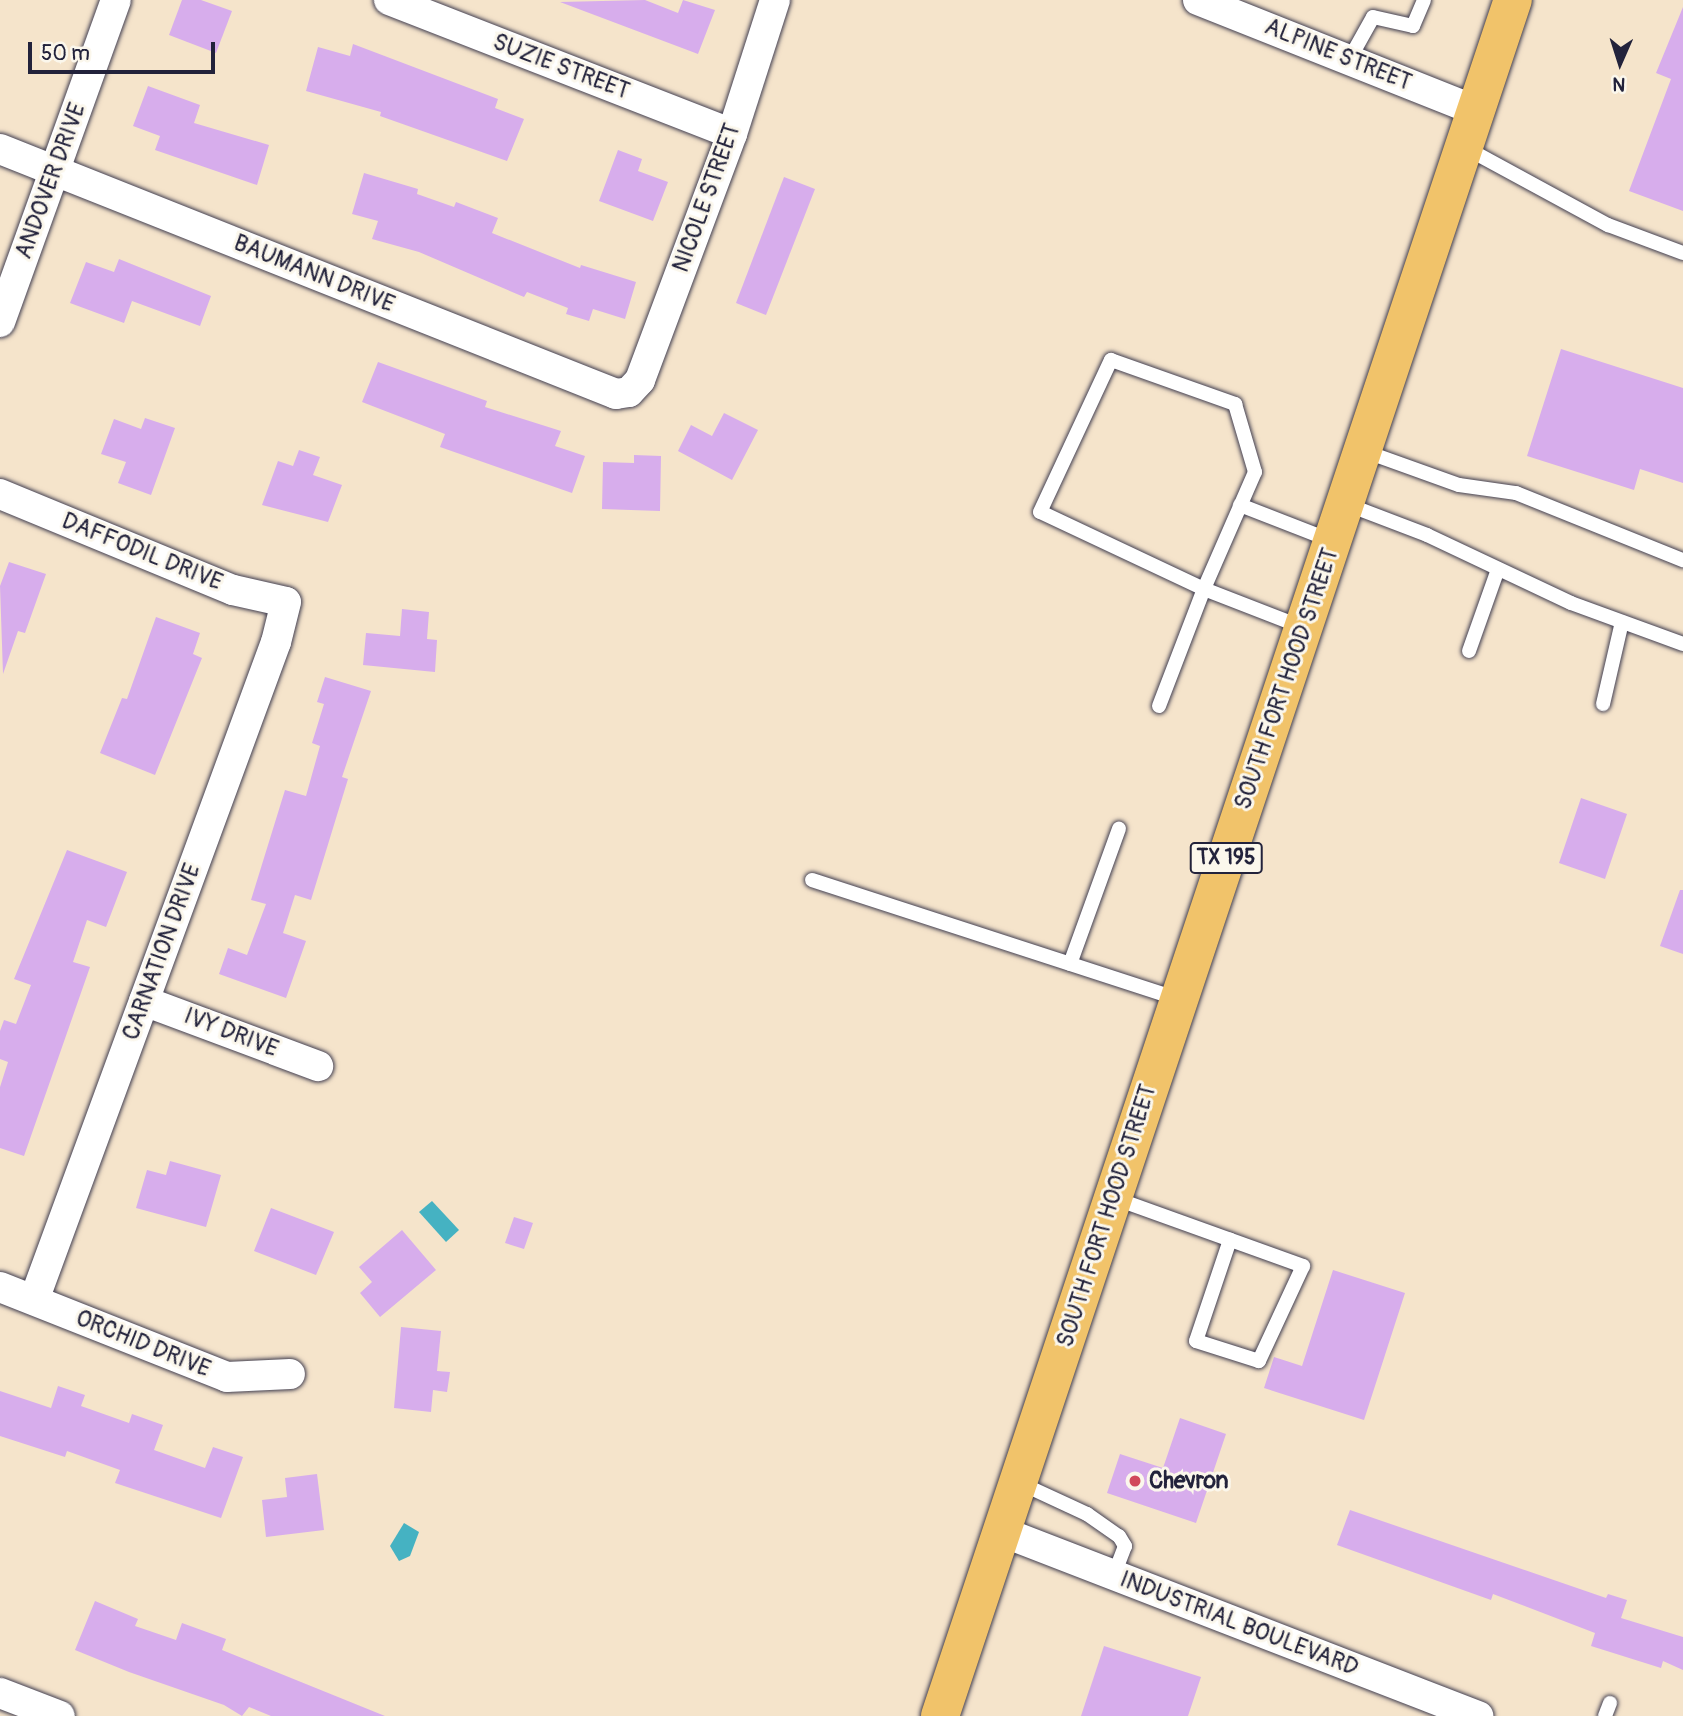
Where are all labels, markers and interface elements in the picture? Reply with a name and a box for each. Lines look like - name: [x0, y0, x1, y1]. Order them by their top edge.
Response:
- street label: ALPINE STREET: [1261, 13, 1415, 97]
- scale bar: [32, 28, 219, 72]
- street label: SUZIE STREET: [489, 28, 633, 106]
- north arrow: [1585, 28, 1655, 98]
- text: 50 m: [41, 40, 90, 67]
- text: N: [1612, 72, 1626, 96]
- street label: ANDOVER DRIVE: [10, 99, 92, 263]
- street label: NICOLE STREET: [667, 120, 747, 276]
- street label: BAUMANN DRIVE: [230, 229, 398, 319]
- street label: DAFFODIL DRIVE: [58, 507, 226, 597]
- street label: SOUTH FORT HOOD STREET: [1229, 545, 1345, 813]
- road number: TX 195: [1189, 840, 1263, 876]
- street label: CARNATION DRIVE: [117, 860, 207, 1044]
- street label: IVY DRIVE: [180, 1002, 282, 1064]
- street label: SOUTH FORT HOOD STREET: [1051, 1081, 1163, 1351]
- street label: ORCHID DRIVE: [72, 1305, 214, 1383]
- place label: Chevron: [1149, 1467, 1229, 1495]
- marker: Chevron: [1127, 1473, 1143, 1489]
- street label: INDUSTRIAL BOULEVARD: [1116, 1566, 1362, 1682]

